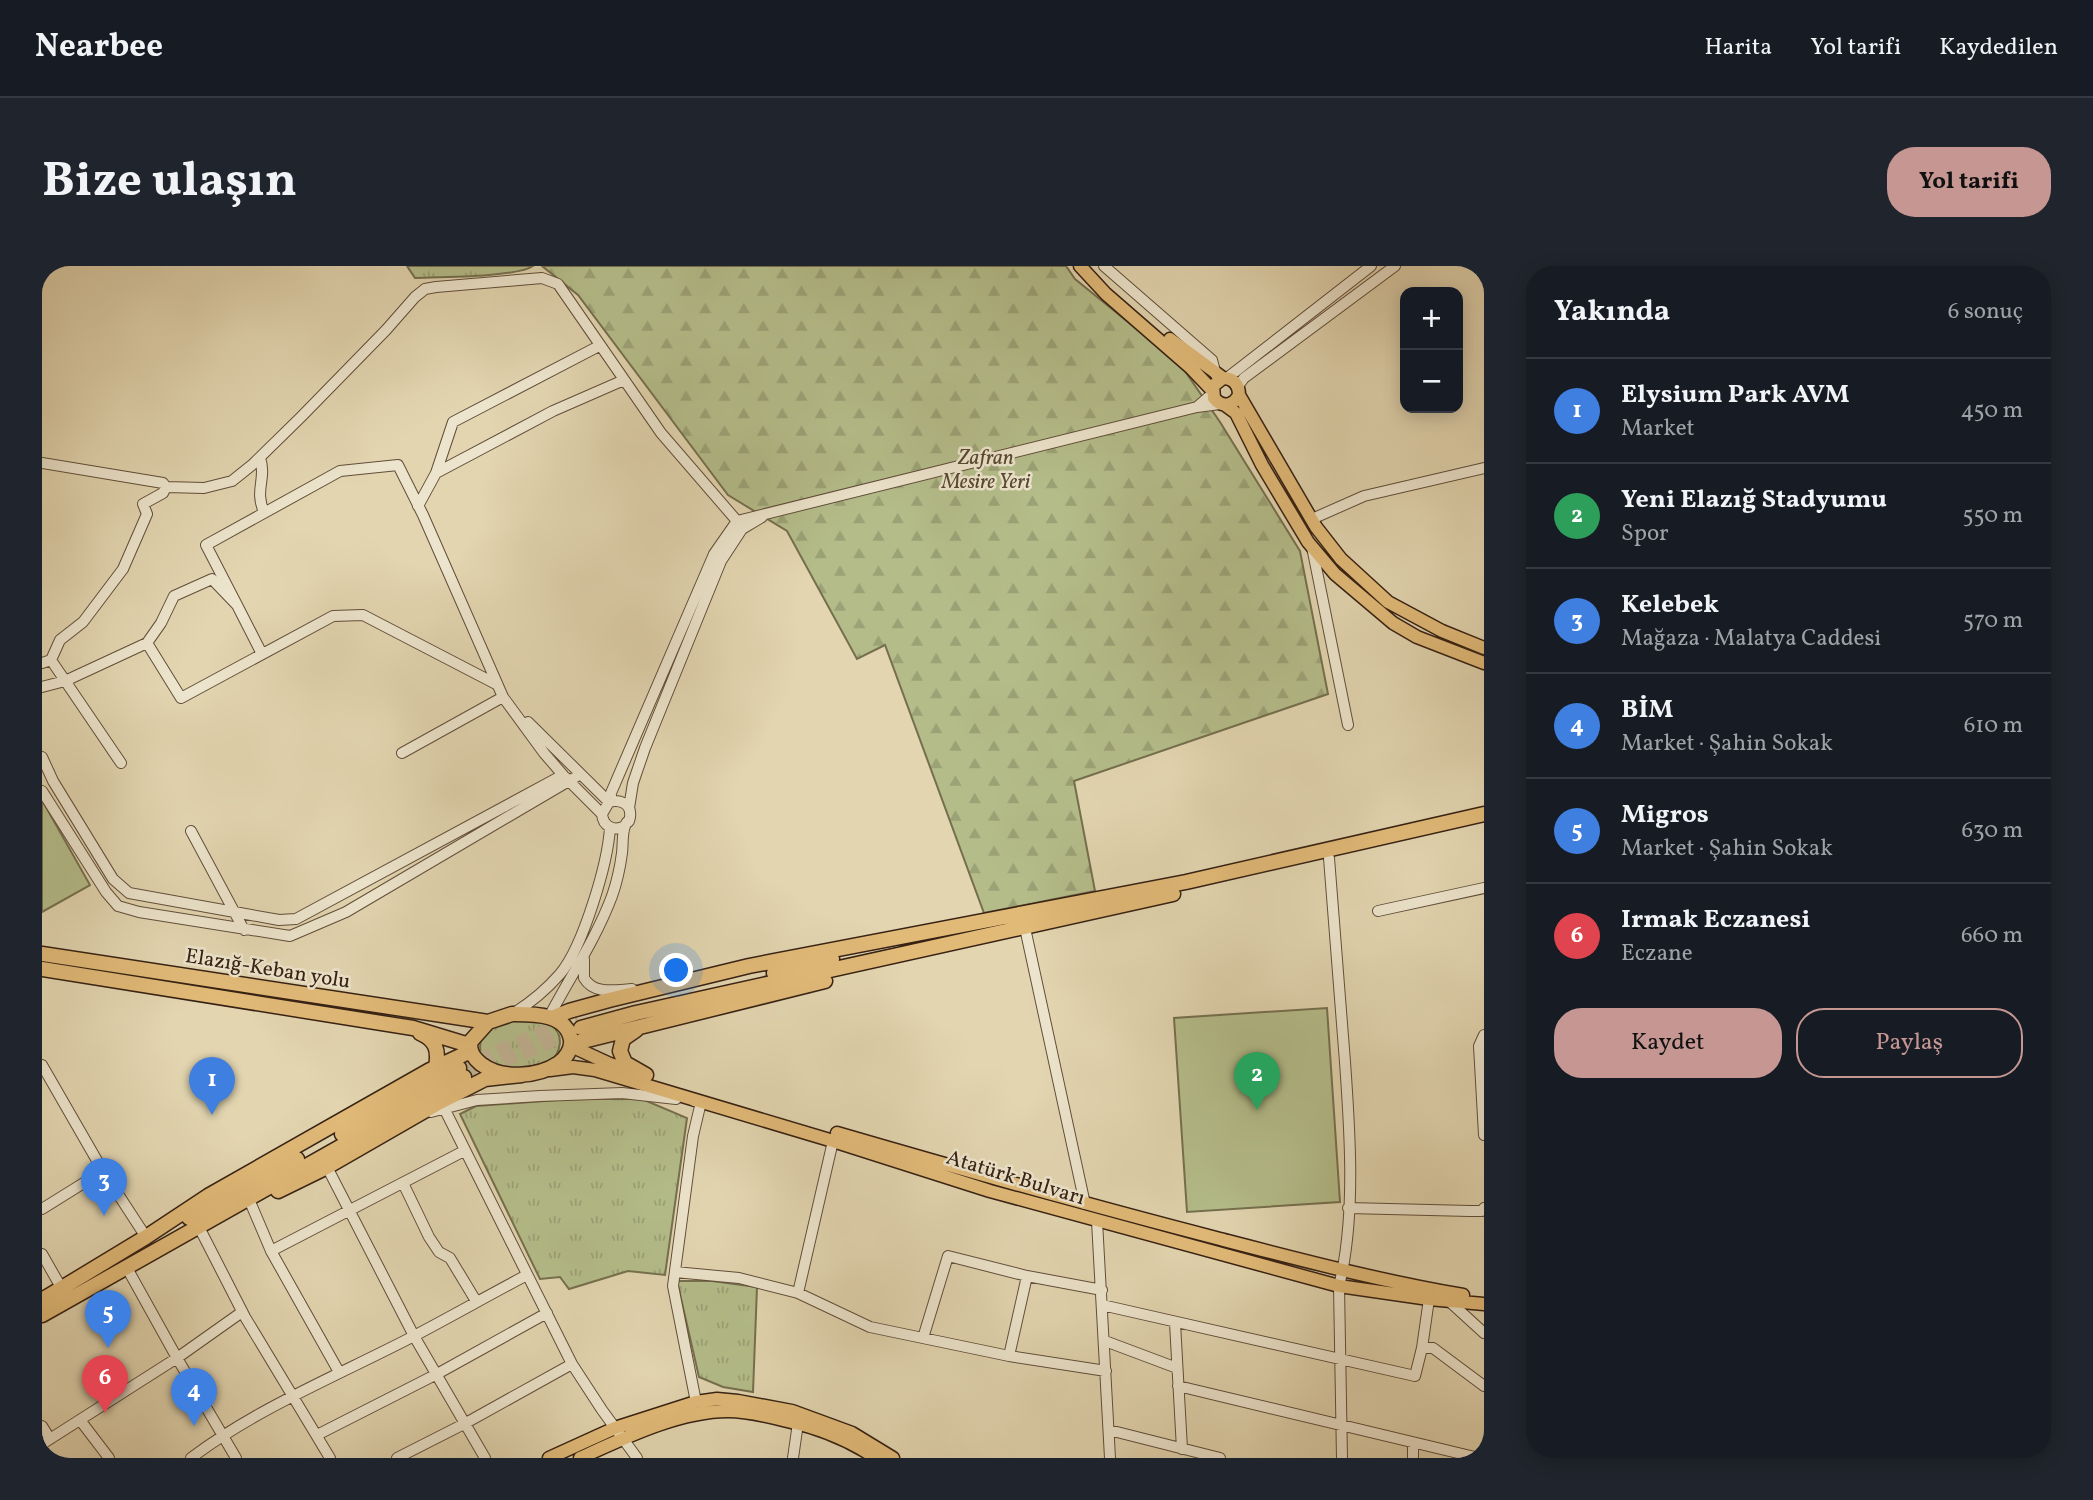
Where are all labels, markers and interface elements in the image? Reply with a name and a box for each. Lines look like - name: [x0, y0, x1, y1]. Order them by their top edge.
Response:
- text: Nearbee: [35, 25, 163, 71]
- text: Harita: [1705, 31, 1772, 65]
- text: Yol tarifi: [1810, 31, 1901, 65]
- text: Kaydedilen: [1939, 31, 2058, 65]
- button: Yol tarifi: [1887, 147, 2051, 217]
- text: Bize ulaşın: [42, 148, 297, 217]
- map controls: [1400, 287, 1463, 413]
- button: +: [1400, 287, 1463, 350]
- text: Yakında: [1554, 291, 1670, 333]
- text: 6 sonuç: [1948, 296, 2023, 328]
- button: −: [1400, 350, 1463, 413]
- text: Elysium Park AVM: [1621, 377, 1849, 413]
- text: 1: [1572, 395, 1582, 427]
- text: 450 m: [1961, 395, 2023, 427]
- text: Market: [1621, 413, 1695, 445]
- park label: Zafran Mesire Yeri: [941, 444, 1031, 497]
- text: Yeni Elazığ Stadyumu: [1621, 482, 1887, 518]
- text: 2: [1571, 500, 1583, 532]
- text: 550 m: [1963, 500, 2023, 532]
- text: Spor: [1621, 518, 1669, 550]
- text: Kelebek: [1621, 587, 1719, 623]
- text: 3: [1571, 605, 1583, 637]
- text: 570 m: [1963, 605, 2023, 637]
- text: Mağaza · Malatya Caddesi: [1621, 623, 1881, 655]
- text: BİM: [1621, 692, 1673, 728]
- text: 4: [1570, 710, 1584, 742]
- text: 610 m: [1964, 710, 2023, 742]
- text: Market · Şahin Sokak: [1621, 728, 1833, 760]
- text: Migros: [1621, 797, 1709, 833]
- text: 5: [1571, 815, 1583, 847]
- text: 630 m: [1962, 815, 2023, 847]
- text: Market · Şahin Sokak: [1621, 833, 1833, 865]
- text: Irmak Eczanesi: [1621, 902, 1810, 938]
- text: 6: [1571, 920, 1583, 952]
- text: 660 m: [1961, 920, 2023, 952]
- text: Eczane: [1621, 938, 1693, 970]
- street label: Elazığ-Keban yolu: [183, 942, 352, 997]
- your location: [659, 953, 693, 987]
- button: Kaydet: [1554, 1008, 1782, 1078]
- button: Paylaş: [1796, 1008, 2023, 1078]
- pin: 2: [1234, 1052, 1280, 1110]
- pin: 1: [189, 1057, 235, 1115]
- street label: Atatürk Bulvarı: [943, 1144, 1088, 1213]
- pin: 3: [81, 1158, 127, 1216]
- pin: 5: [85, 1290, 131, 1348]
- pin: 6: [82, 1355, 128, 1413]
- pin: 4: [171, 1368, 217, 1426]

